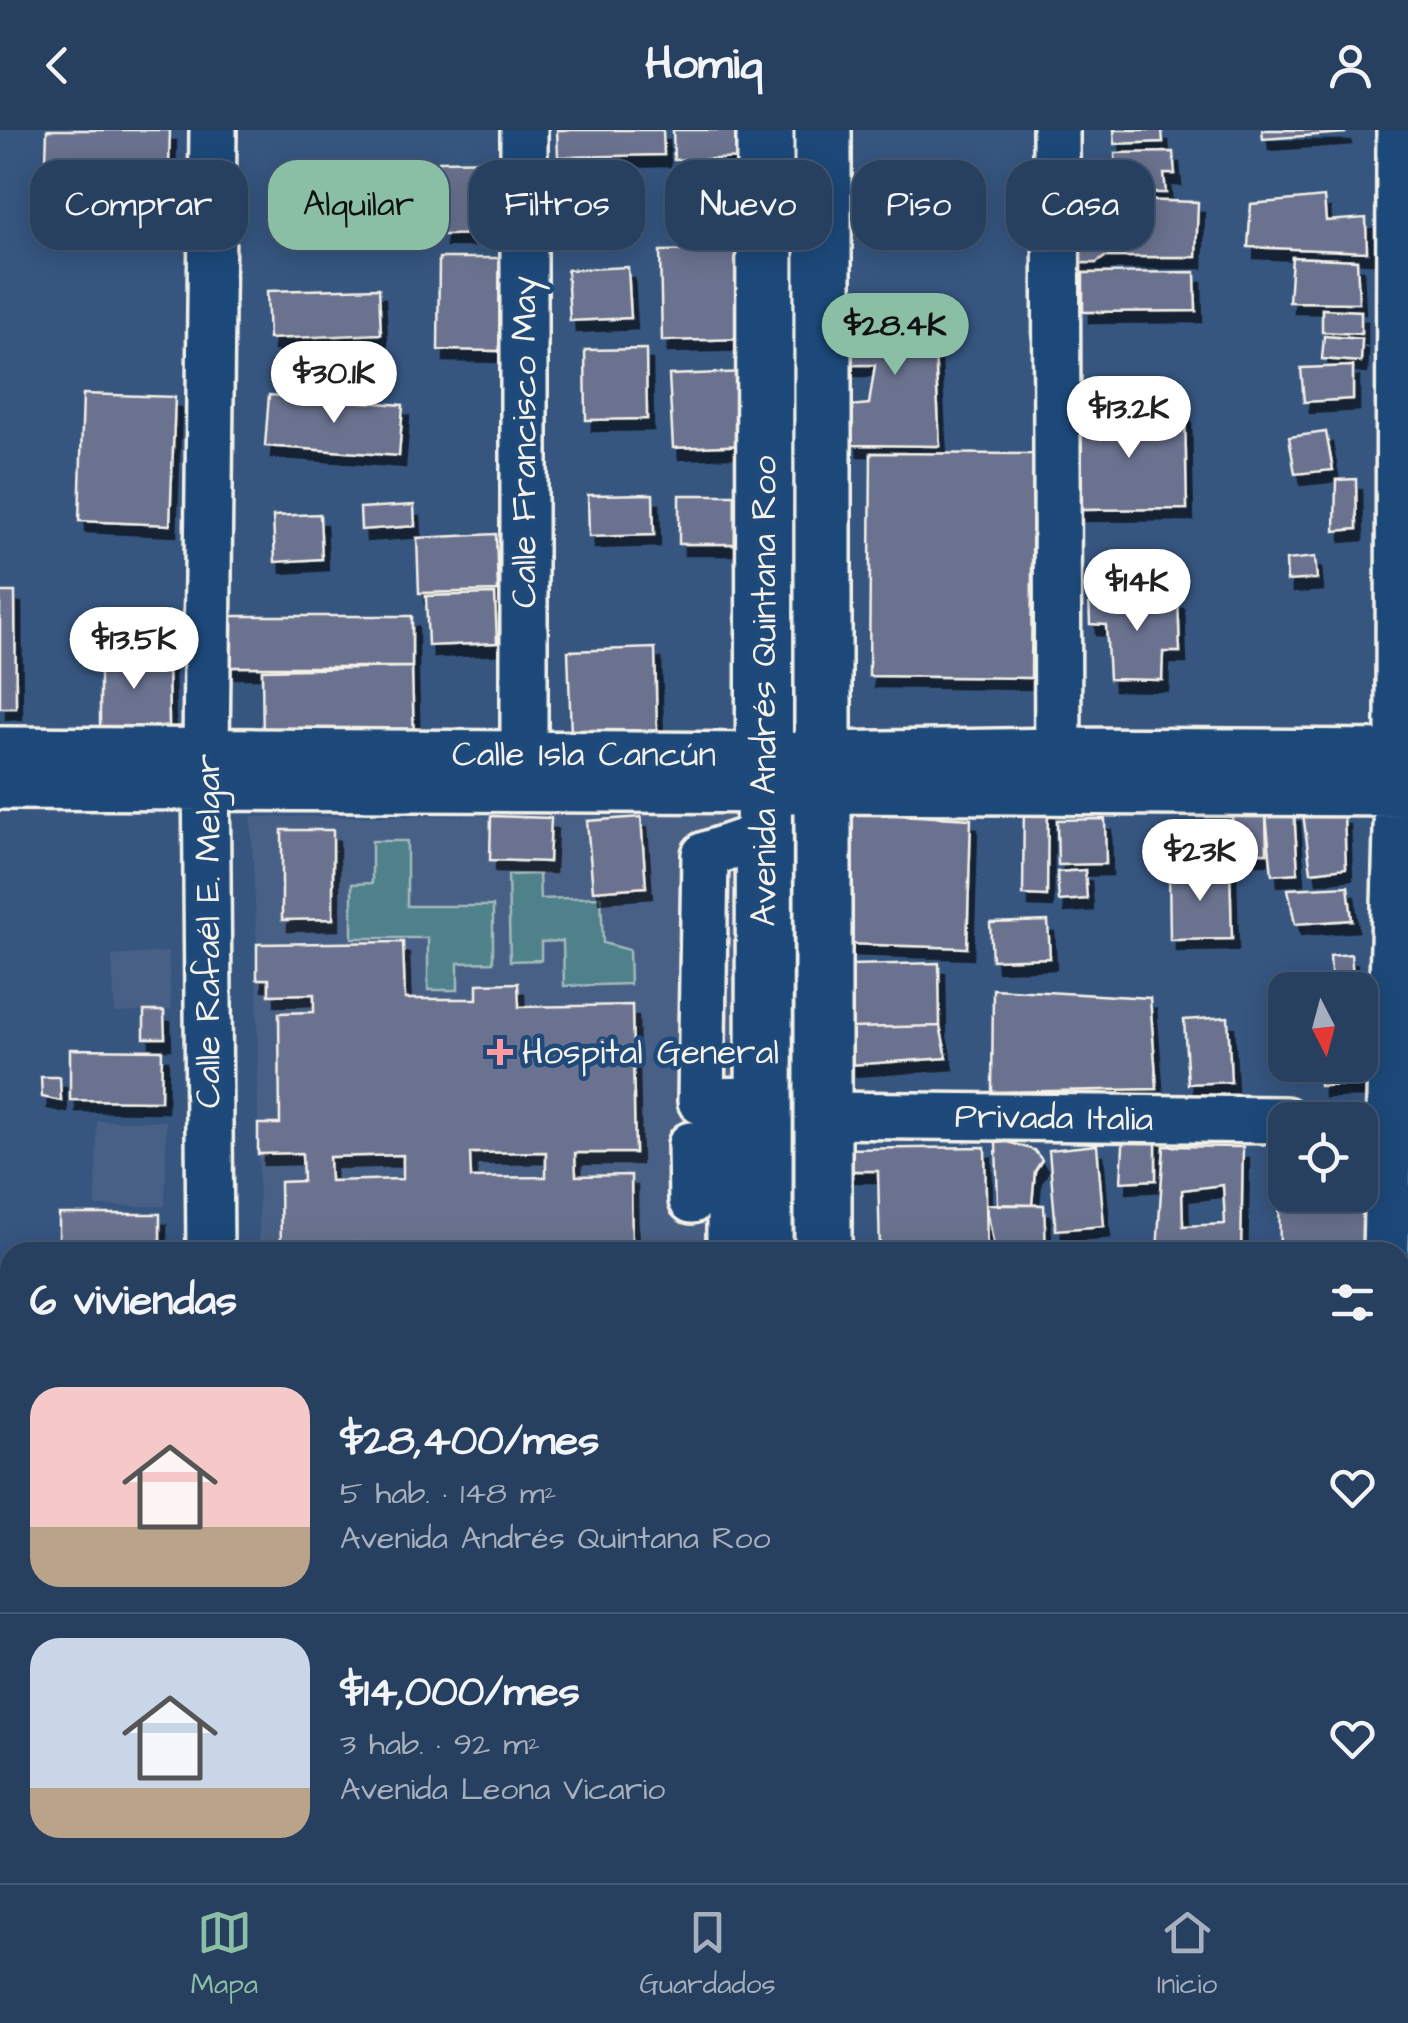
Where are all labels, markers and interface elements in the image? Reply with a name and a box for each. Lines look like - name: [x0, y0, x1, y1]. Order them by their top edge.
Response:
- text: Homiq: [645, 34, 763, 96]
- icon: back: [30, 38, 85, 93]
- icon: person: [1323, 38, 1378, 93]
- chip: Comprar: [30, 160, 248, 250]
- chip: Alquilar: [268, 160, 449, 250]
- chip: Filtros: [469, 160, 645, 250]
- chip: Nuevo: [665, 160, 832, 250]
- chip: Piso: [852, 160, 986, 250]
- chip: Casa: [1006, 160, 1154, 250]
- street label: Calle Francisco May: [500, 276, 550, 608]
- pin: $28.4K: [814, 293, 976, 378]
- text: $28.4K: [844, 303, 946, 348]
- pin: $30.1K: [253, 341, 415, 426]
- text: $30.1K: [293, 351, 375, 396]
- pin: $13.2K: [1048, 376, 1210, 461]
- text: $13.2K: [1089, 386, 1169, 431]
- street label: Avenida Andrés Quintana Roo: [740, 455, 789, 926]
- pin: $14K: [1078, 549, 1196, 634]
- text: $14K: [1105, 559, 1169, 604]
- pin: $13.5K: [53, 607, 215, 692]
- text: $13.5K: [92, 617, 176, 662]
- street label: Calle Isla Cancún: [452, 730, 716, 779]
- street label: Calle Rafaél E. Melgar: [184, 754, 235, 1108]
- pin: $23K: [1141, 819, 1259, 904]
- text: $23K: [1164, 829, 1236, 874]
- north arrow: [1268, 972, 1378, 1082]
- map controls: [1268, 972, 1378, 1212]
- place label: Hospital General: [522, 1028, 779, 1077]
- marker: Hospital General: [487, 1039, 513, 1065]
- street label: Privada Italia: [954, 1092, 1154, 1144]
- button: locate: [1268, 1102, 1378, 1212]
- text: 6 viviendas: [30, 1273, 237, 1331]
- icon: filters: [1325, 1275, 1380, 1330]
- text: $28,400/mes: [340, 1413, 599, 1471]
- icon: home: [110, 1427, 230, 1547]
- icon: heart: [1325, 1460, 1380, 1515]
- text: 5 hab. · 148 m²: [340, 1471, 557, 1516]
- text: Avenida Andrés Quintana Roo: [340, 1516, 771, 1561]
- text: $14,000/mes: [340, 1664, 580, 1722]
- icon: home: [110, 1678, 230, 1798]
- icon: heart: [1325, 1711, 1380, 1766]
- text: 3 hab. · 92 m²: [340, 1722, 540, 1767]
- text: Avenida Leona Vicario: [340, 1767, 665, 1812]
- tab: Mapa: [191, 1905, 258, 2004]
- tab: Guardados: [640, 1905, 776, 2004]
- tab: Inicio: [1157, 1905, 1217, 2004]

